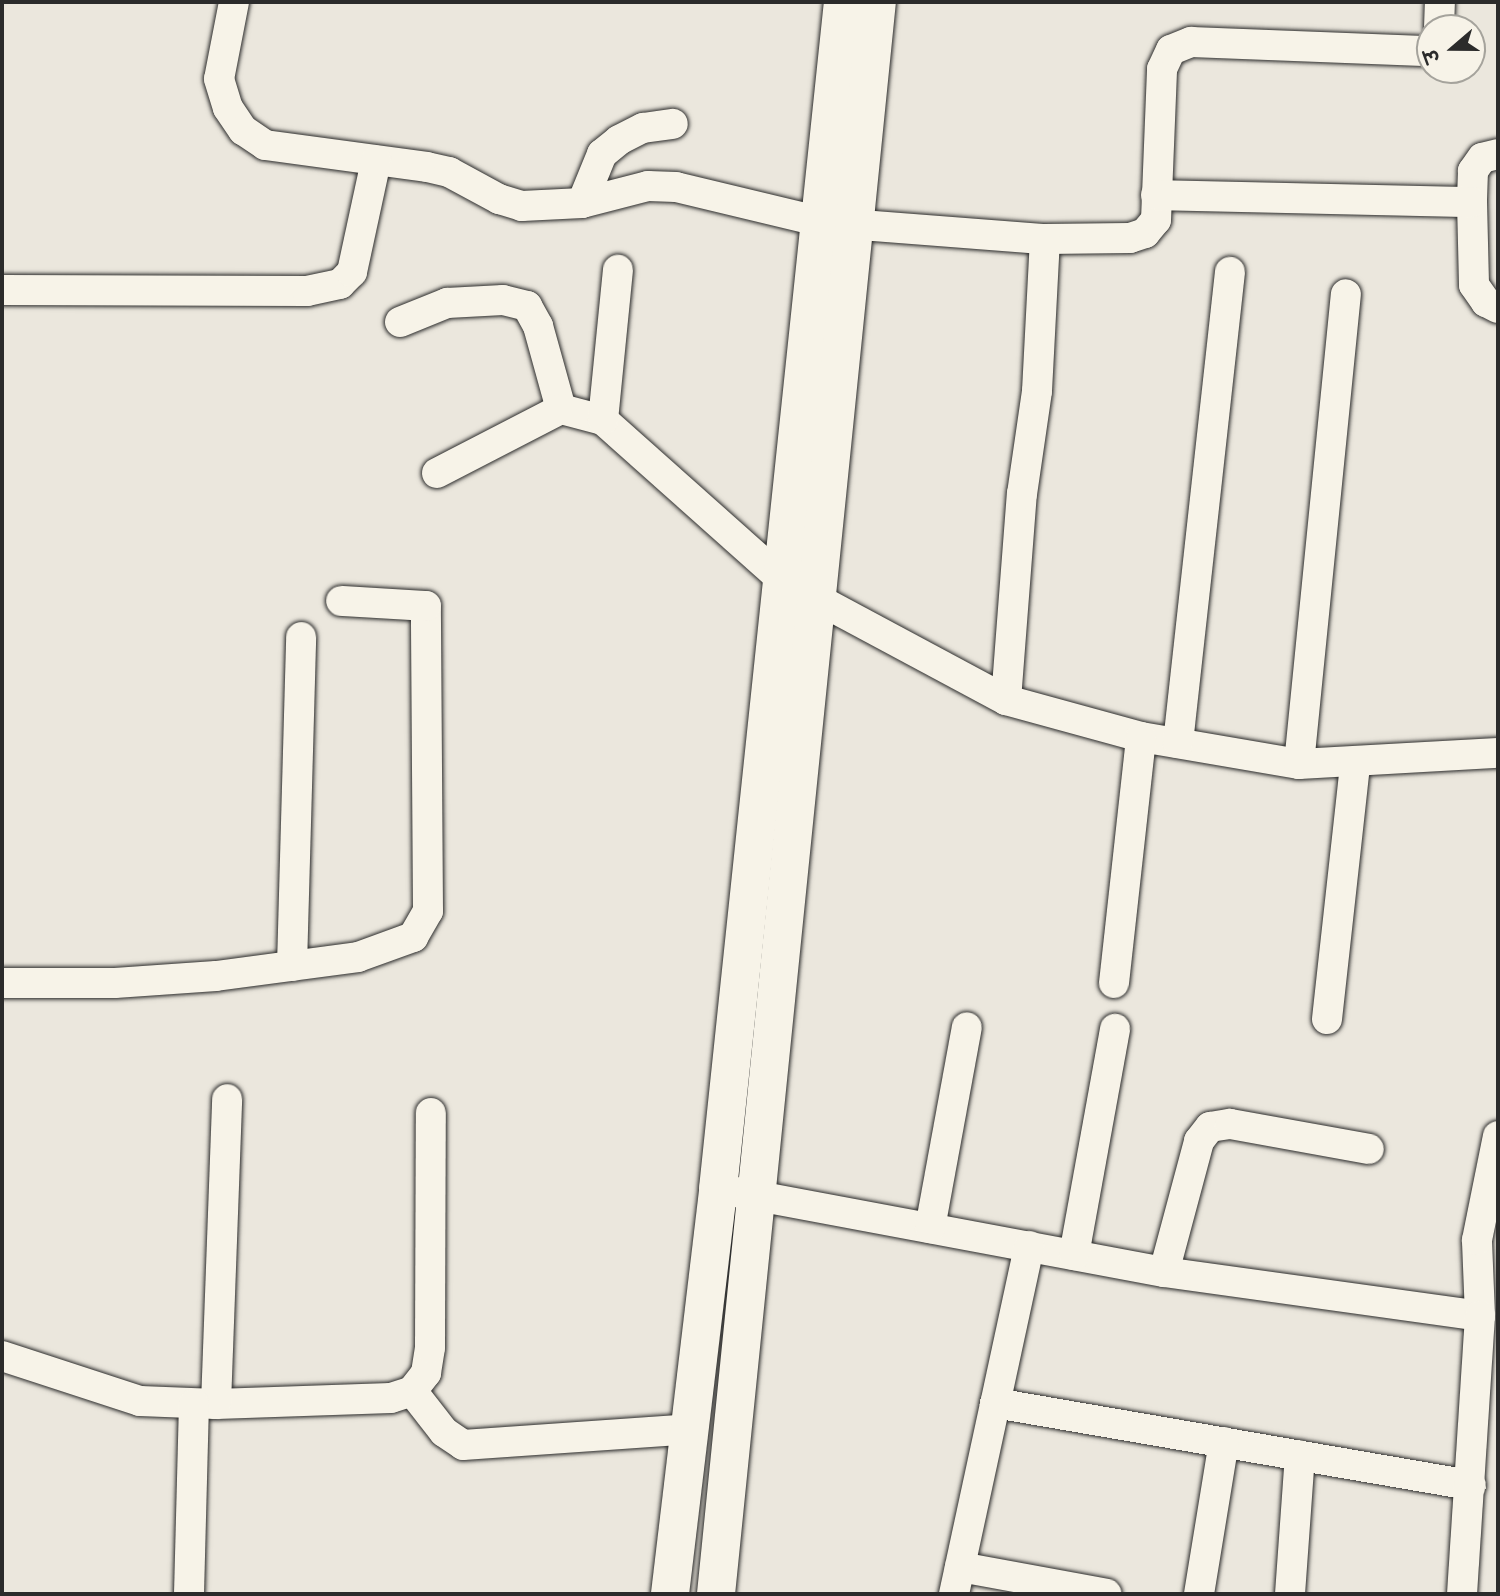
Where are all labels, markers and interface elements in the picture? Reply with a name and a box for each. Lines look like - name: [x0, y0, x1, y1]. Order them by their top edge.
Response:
- north arrow: [1416, 14, 1486, 84]
- text: उ: [1419, 45, 1447, 66]

